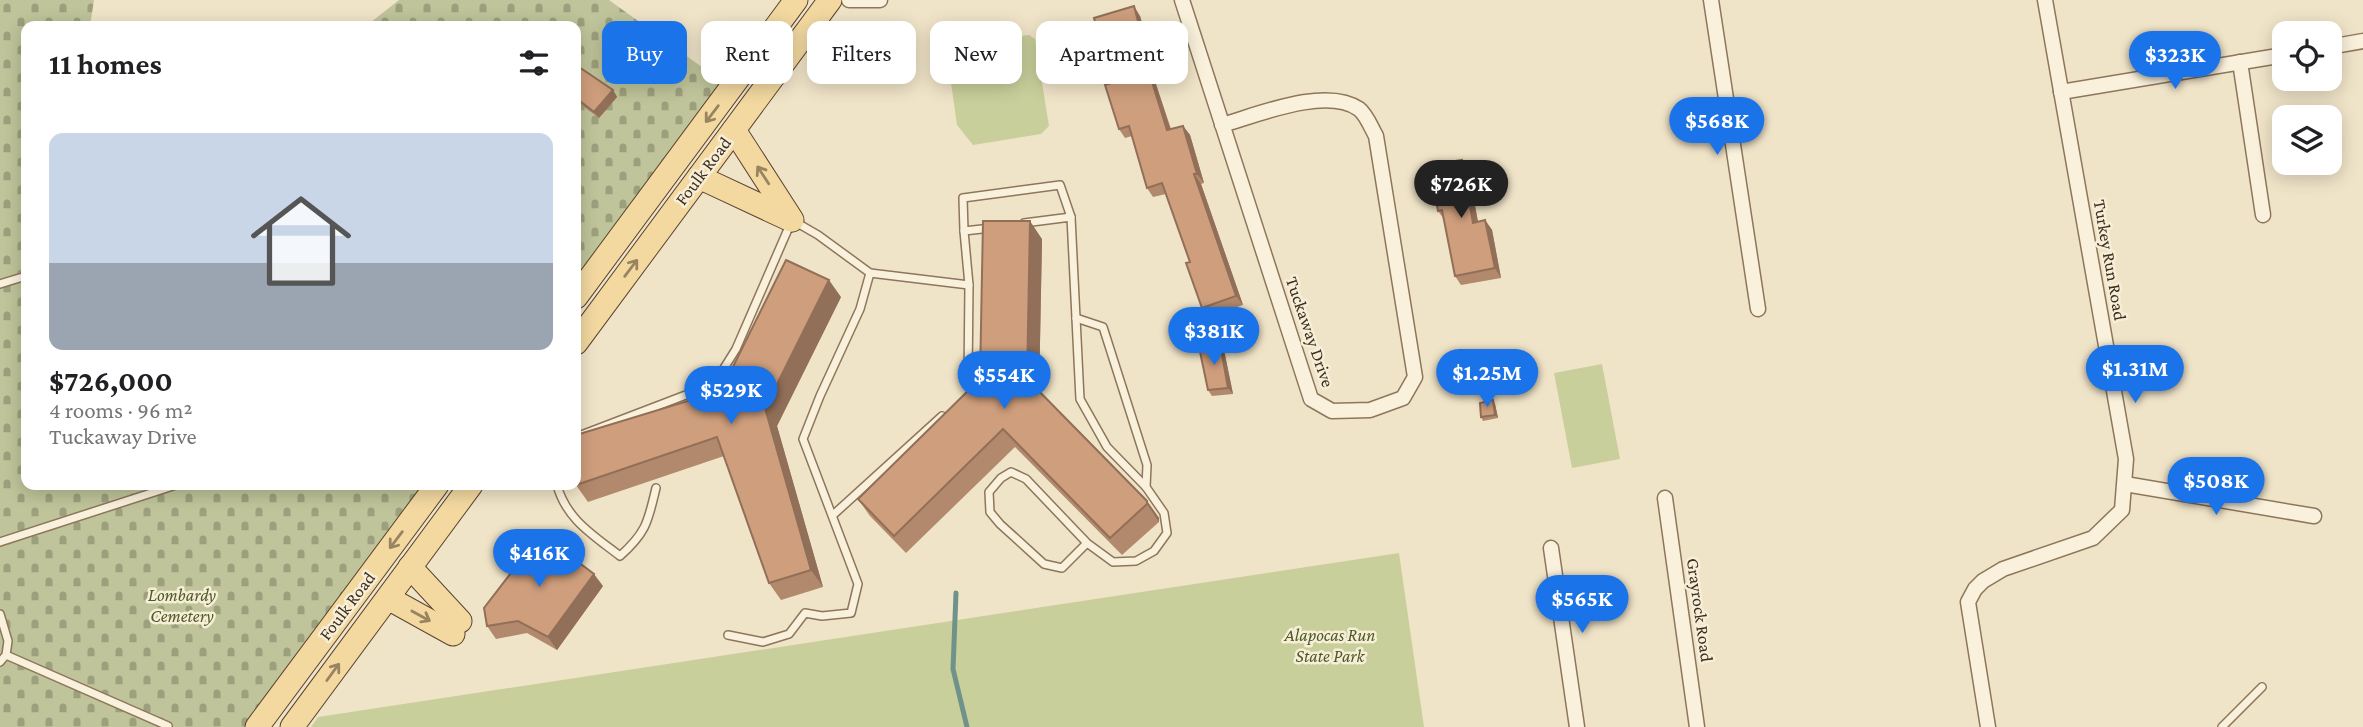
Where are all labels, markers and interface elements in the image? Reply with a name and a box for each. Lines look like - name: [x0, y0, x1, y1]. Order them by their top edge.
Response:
- chip: Buy: [602, 21, 687, 84]
- chip: Rent: [701, 21, 793, 84]
- chip: Filters: [807, 21, 916, 84]
- chip: New: [930, 21, 1022, 84]
- chip: Apartment: [1036, 21, 1188, 84]
- map controls: [2272, 21, 2342, 175]
- button: locate: [2272, 21, 2342, 91]
- pin: $323K: [2126, 32, 2224, 91]
- text: $323K: [2145, 41, 2205, 67]
- icon: filters: [515, 44, 553, 82]
- text: 11 homes: [49, 47, 162, 80]
- pin: $568K: [1668, 97, 1766, 157]
- one-way arrow: [705, 104, 719, 123]
- button: layers: [2272, 105, 2342, 175]
- text: $568K: [1685, 107, 1749, 133]
- street label: Foulk Road: [671, 133, 735, 209]
- pin: $726K: [1412, 160, 1510, 220]
- one-way arrow: [755, 166, 770, 185]
- text: $726K: [1430, 170, 1492, 196]
- icon: home: [238, 178, 364, 304]
- street label: Turkey Run Road: [2090, 198, 2131, 323]
- one-way arrow: [623, 259, 638, 278]
- street label: Tuckaway Drive: [1282, 274, 1338, 390]
- pin: $381K: [1165, 308, 1263, 367]
- text: $381K: [1184, 317, 1244, 343]
- pin: $1.31M: [2078, 346, 2192, 405]
- pin: $1.25M: [1430, 350, 1544, 409]
- pin: $554K: [955, 352, 1053, 411]
- text: $1.31M: [2102, 355, 2168, 381]
- text: $1.25M: [1452, 359, 1522, 385]
- text: $554K: [974, 361, 1034, 387]
- text: $726,000: [49, 364, 173, 397]
- pin: $529K: [682, 366, 780, 426]
- text: $529K: [700, 376, 762, 402]
- text: 4 rooms · 96 m²: [49, 397, 192, 423]
- text: Tuckaway Drive: [49, 423, 197, 449]
- pin: $508K: [2167, 458, 2265, 517]
- text: $508K: [2184, 467, 2248, 493]
- one-way arrow: [389, 530, 404, 549]
- pin: $416K: [490, 530, 588, 589]
- text: $416K: [509, 539, 569, 565]
- street label: Grayrock Road: [1683, 557, 1717, 664]
- street label: Foulk Road: [315, 568, 379, 644]
- pin: $565K: [1533, 576, 1631, 635]
- park label: Lombardy Cemetery: [148, 585, 217, 626]
- text: $565K: [1552, 585, 1612, 611]
- one-way arrow: [410, 609, 430, 623]
- park label: Alapocas Run State Park: [1284, 625, 1375, 666]
- one-way arrow: [325, 663, 340, 682]

